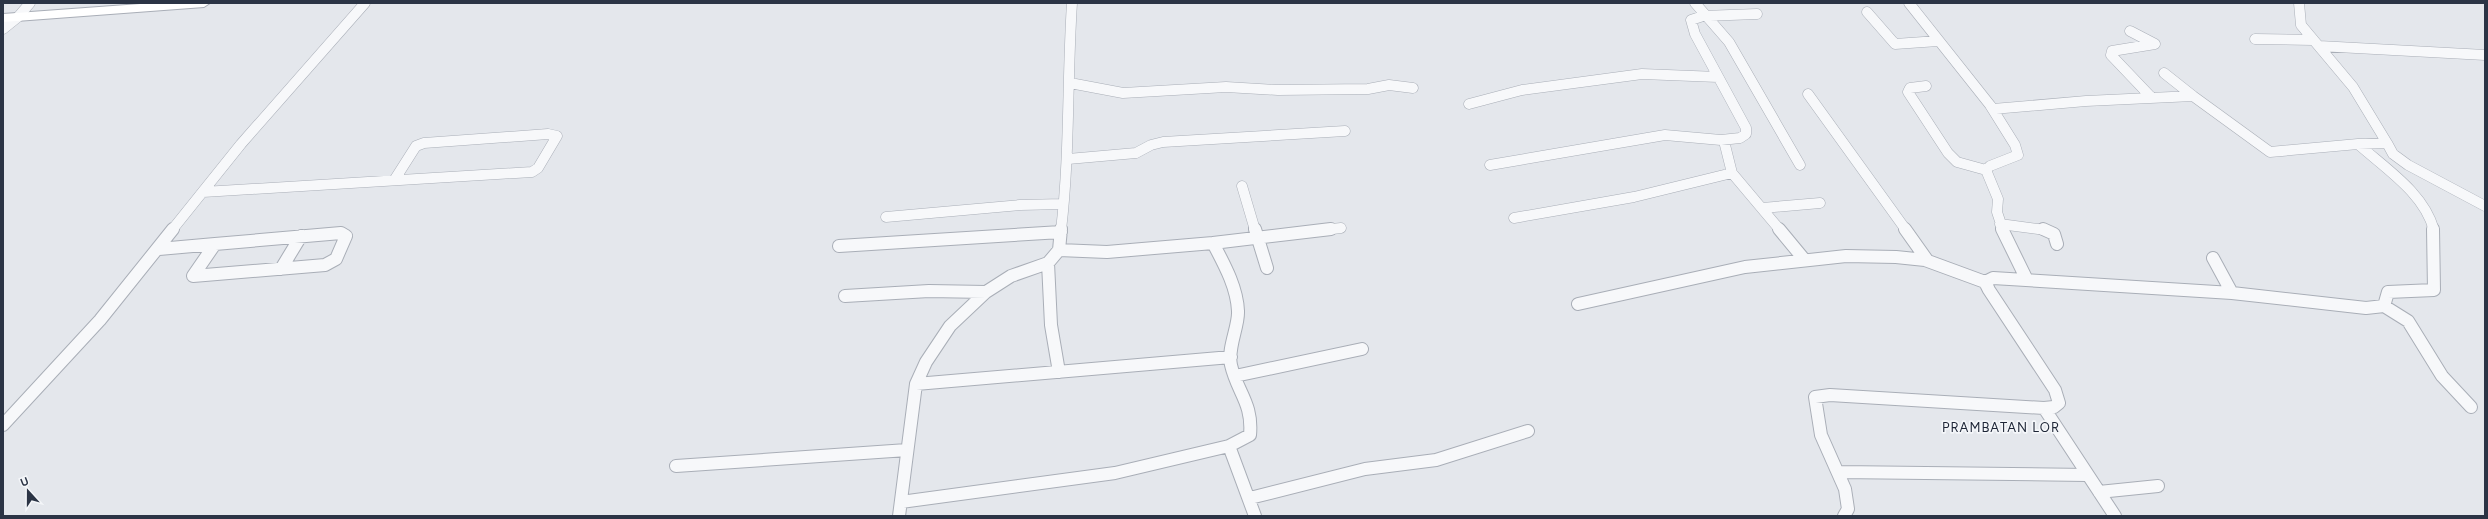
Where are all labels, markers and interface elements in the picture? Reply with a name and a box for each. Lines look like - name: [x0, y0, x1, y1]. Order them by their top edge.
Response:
- district label: PRAMBATAN LOR: [1942, 420, 2060, 435]
- north arrow: [8, 471, 48, 511]
- text: U: [19, 475, 31, 490]

